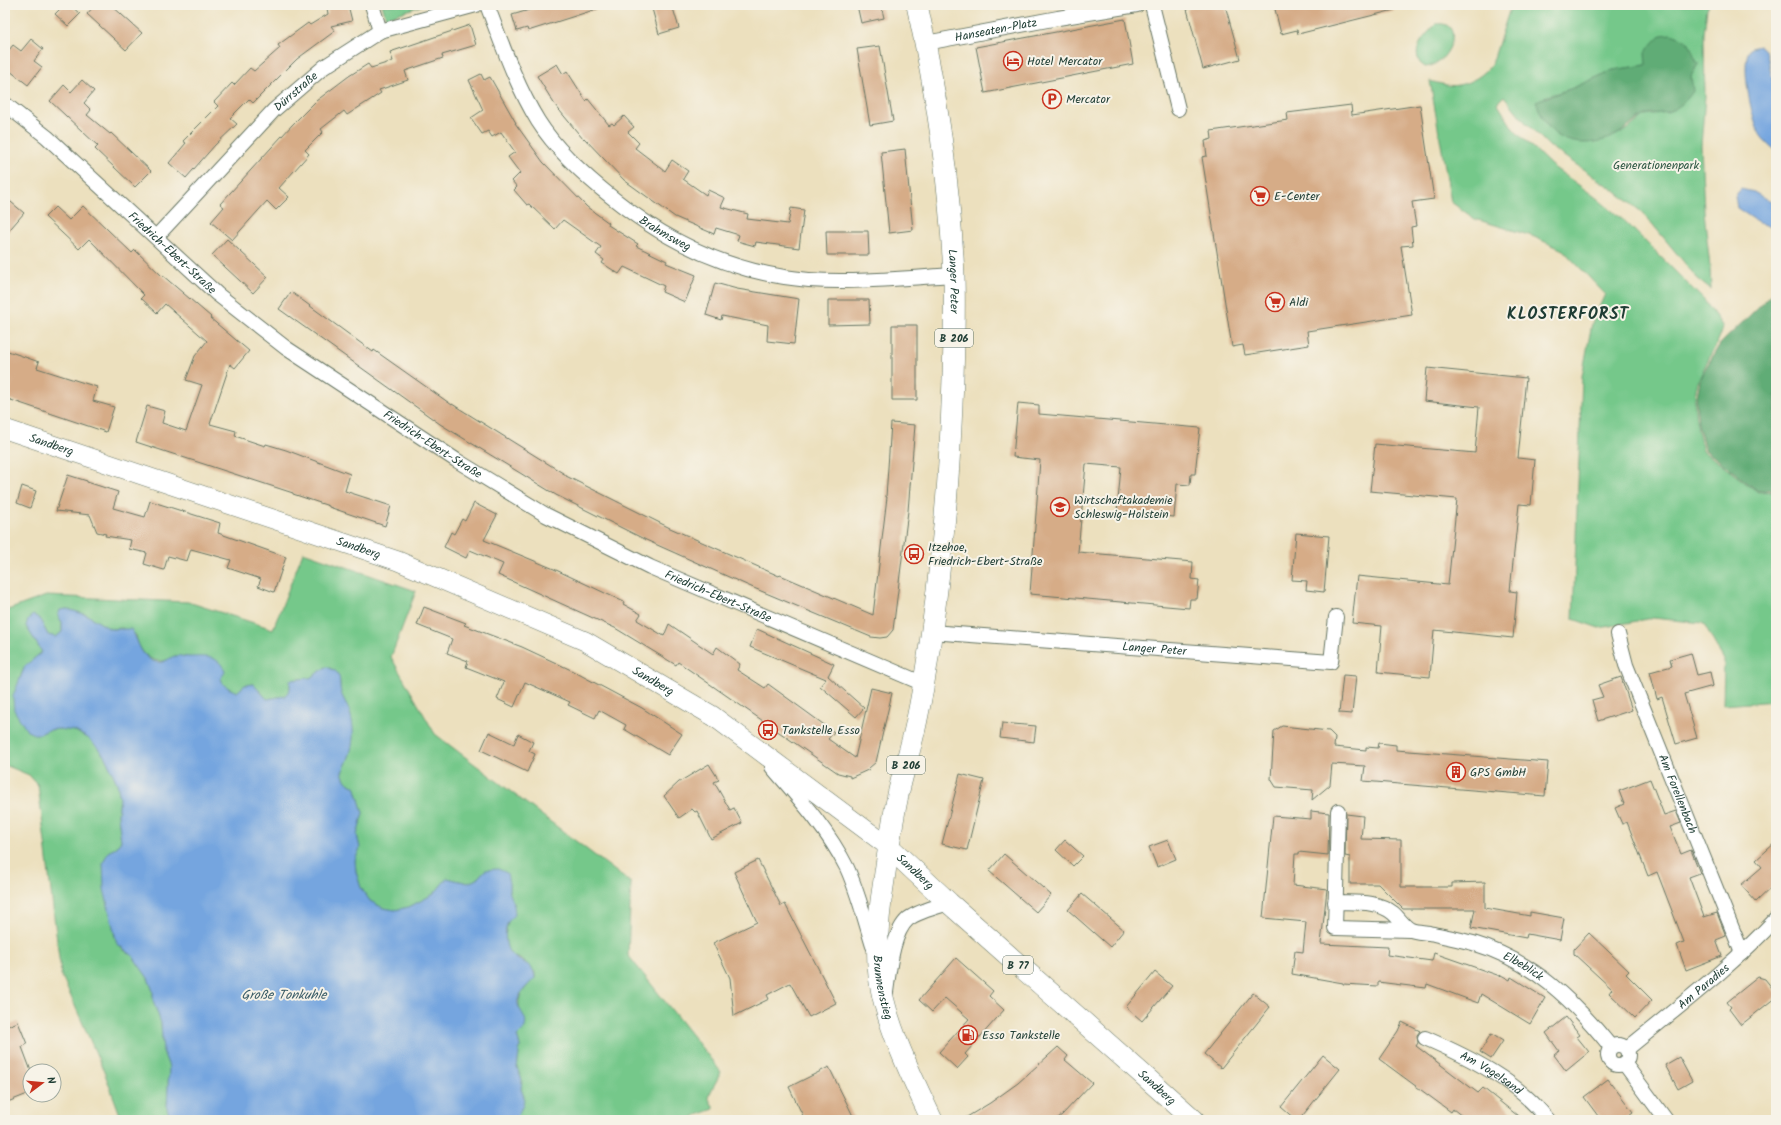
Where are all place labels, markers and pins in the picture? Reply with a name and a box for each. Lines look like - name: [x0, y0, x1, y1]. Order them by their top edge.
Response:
- hotel icon: Hotel Mercator: [1002, 50, 1024, 72]
- place label: Hotel Mercator: [1027, 52, 1103, 71]
- parking icon: Mercator: [1041, 88, 1063, 110]
- place label: Mercator: [1066, 90, 1111, 109]
- supermarket icon: E-Center: [1249, 185, 1271, 207]
- place label: E-Center: [1274, 187, 1321, 206]
- supermarket icon: Aldi: [1264, 291, 1286, 313]
- place label: Aldi: [1289, 293, 1309, 312]
- place label: Wirtschaftakademie Schleswig-Holstein: [1074, 491, 1173, 524]
- school or university icon: Wirtschaftakademie Schleswig-Holstein: [1049, 496, 1071, 518]
- place label: Itzehoe, Friedrich-Ebert-Straße: [928, 538, 1043, 571]
- bus stop icon: Itzehoe, Friedrich-Ebert-Straße: [903, 543, 925, 565]
- bus stop icon: Tankstelle Esso: [757, 719, 779, 741]
- place label: Tankstelle Esso: [782, 721, 860, 740]
- building icon: GPS GmbH: [1445, 761, 1467, 783]
- place label: GPS GmbH: [1470, 763, 1526, 782]
- fuel station icon: Esso Tankstelle: [957, 1024, 979, 1046]
- place label: Esso Tankstelle: [982, 1026, 1061, 1045]

